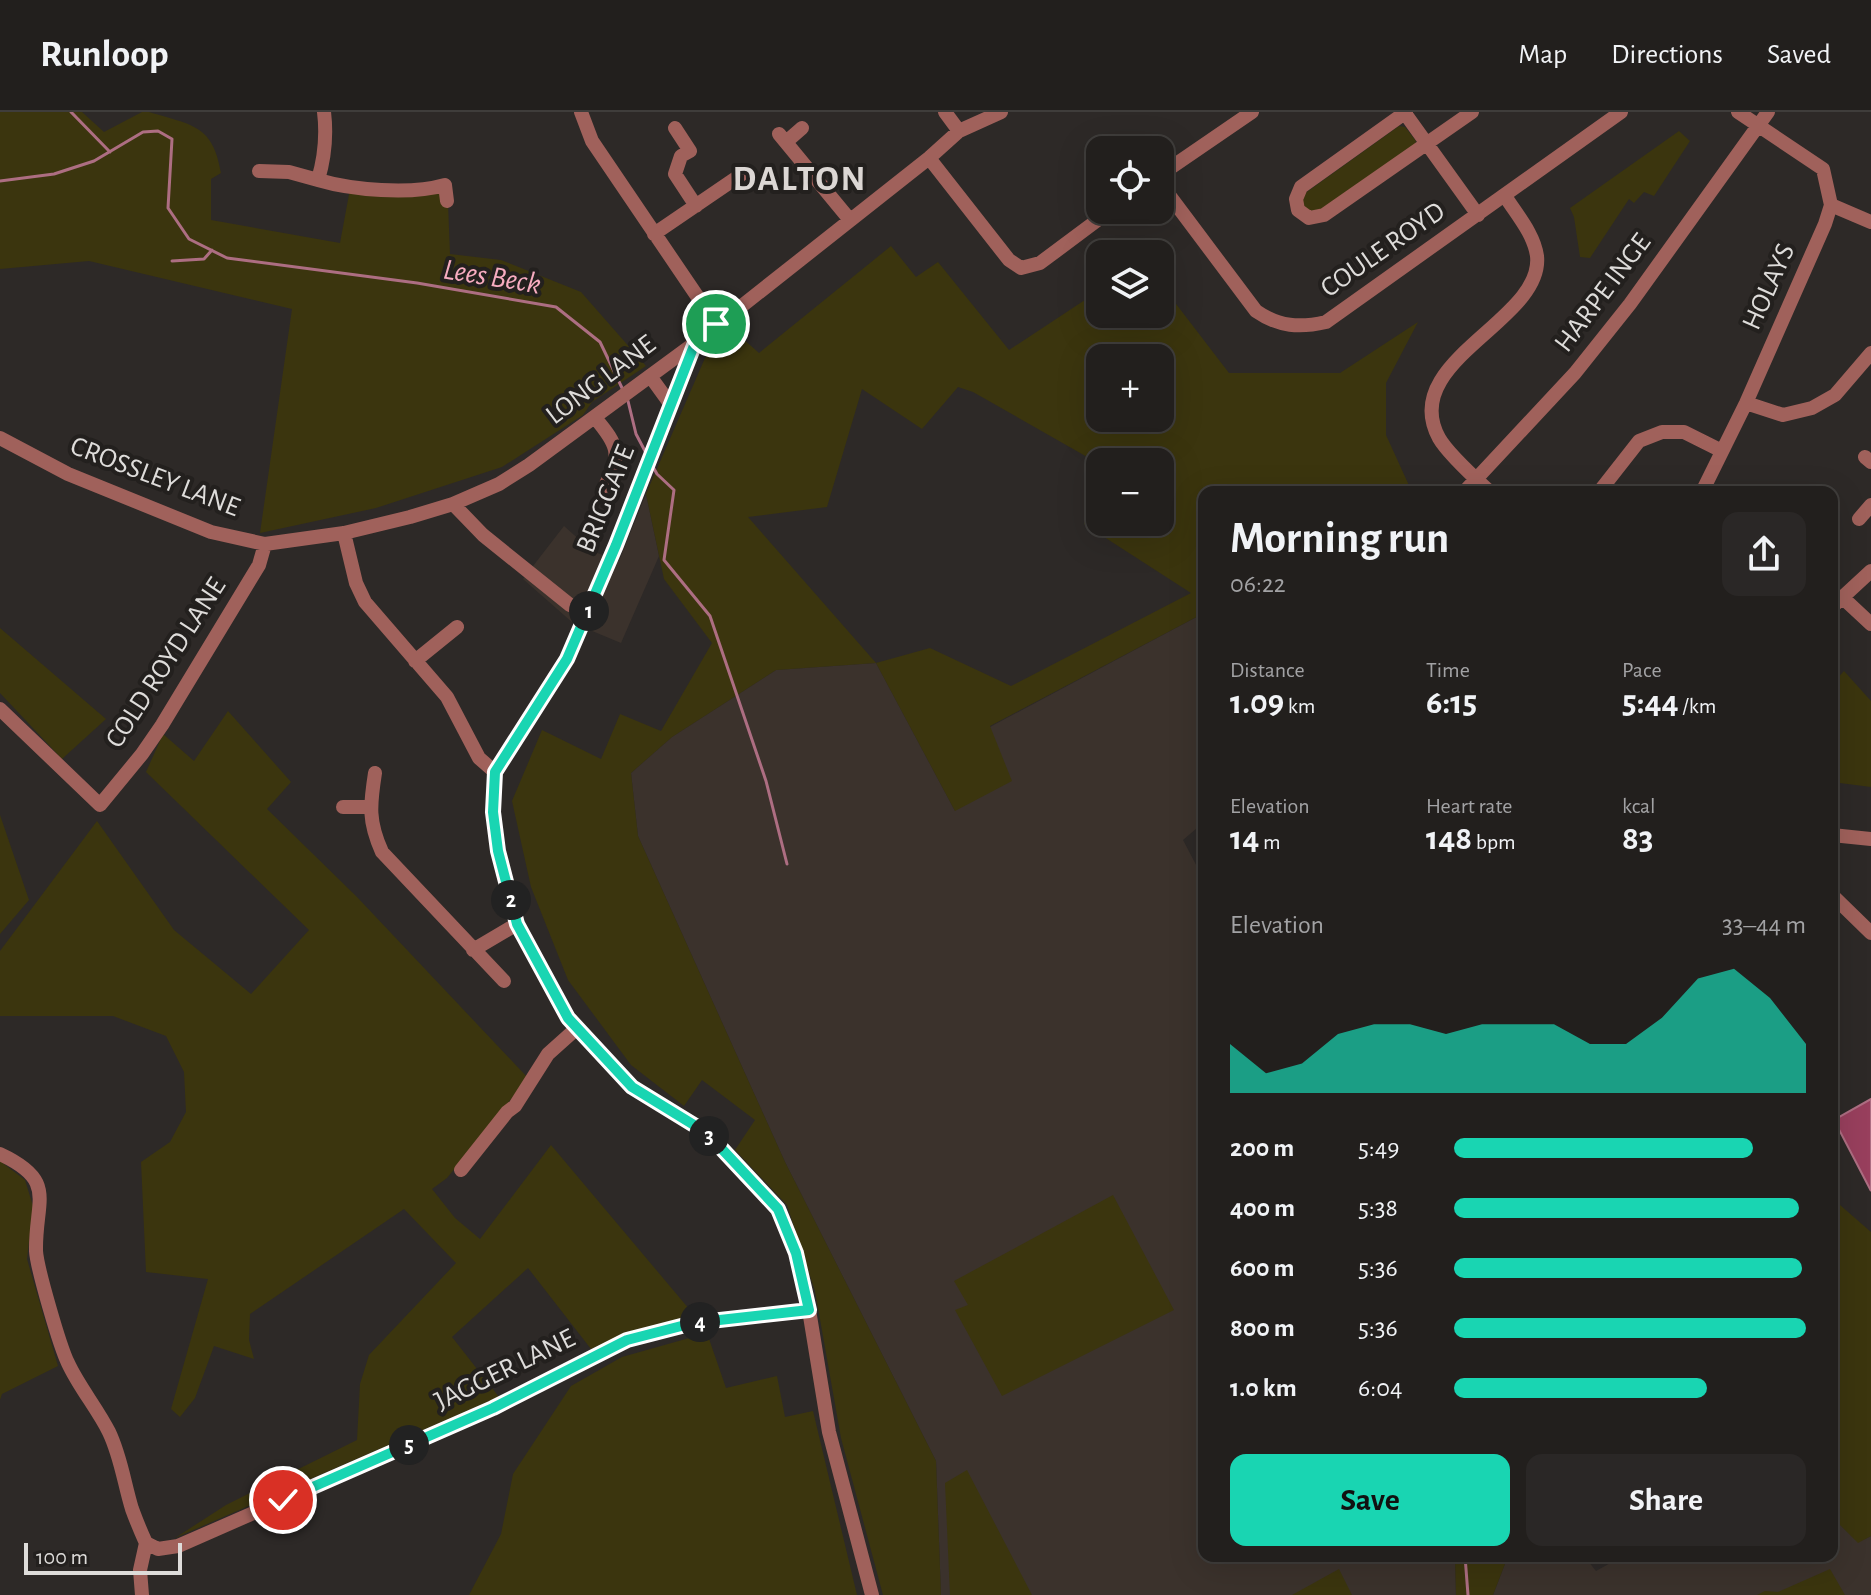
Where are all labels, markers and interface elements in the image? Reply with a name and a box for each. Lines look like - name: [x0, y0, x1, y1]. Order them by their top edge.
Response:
- text: Runloop: [40, 36, 169, 74]
- text: Map: [1518, 41, 1567, 69]
- text: Directions: [1611, 41, 1723, 69]
- text: Saved: [1767, 41, 1831, 69]
- map controls: [1086, 136, 1174, 536]
- button: locate: [1086, 136, 1174, 224]
- district label: DALTON: [733, 161, 867, 197]
- street label: COULE ROYD: [1316, 197, 1450, 303]
- street label: HARPE INGE: [1550, 229, 1656, 357]
- button: layers: [1086, 240, 1174, 328]
- street label: HOLAYS: [1738, 240, 1800, 334]
- water label: Lees Beck: [441, 254, 543, 300]
- pin: [682, 290, 750, 358]
- icon: arrive: [694, 302, 738, 346]
- street label: LONG LANE: [541, 330, 661, 430]
- button: +: [1086, 344, 1174, 432]
- street label: CROSSLEY LANE: [66, 432, 244, 522]
- street label: BRIGGATE: [572, 441, 640, 557]
- button: −: [1086, 448, 1174, 536]
- button: share: [1722, 512, 1806, 596]
- text: Morning run: [1230, 517, 1449, 561]
- text: 06:22: [1230, 571, 1286, 597]
- street label: COLD ROYD LANE: [101, 573, 231, 753]
- pin: 1: [569, 591, 609, 631]
- text: 1: [585, 600, 593, 622]
- text: Distance: [1230, 659, 1305, 681]
- text: Time: [1426, 659, 1470, 681]
- text: Pace: [1622, 659, 1662, 681]
- text: 1.09: [1230, 686, 1284, 720]
- text: 6:15: [1426, 686, 1477, 720]
- text: 5:44: [1622, 686, 1679, 720]
- text: km: [1284, 695, 1315, 717]
- text: /km: [1679, 695, 1716, 717]
- text: Elevation: [1230, 795, 1310, 817]
- text: Heart rate: [1426, 795, 1512, 817]
- text: kcal: [1622, 795, 1656, 817]
- text: 14: [1230, 822, 1259, 856]
- text: 148: [1426, 822, 1472, 856]
- text: 83: [1622, 822, 1653, 856]
- text: m: [1259, 831, 1281, 853]
- text: bpm: [1472, 831, 1516, 853]
- pin: 2: [491, 880, 531, 920]
- text: 2: [506, 889, 516, 911]
- text: Elevation: [1230, 912, 1324, 938]
- text: 33–44 m: [1722, 912, 1806, 938]
- pin: 3: [689, 1116, 729, 1156]
- text: 3: [704, 1125, 714, 1147]
- text: 200 m: [1230, 1135, 1294, 1161]
- text: 5:49: [1358, 1135, 1400, 1161]
- text: 400 m: [1230, 1195, 1295, 1221]
- text: 5:38: [1358, 1195, 1398, 1221]
- text: 600 m: [1230, 1255, 1295, 1281]
- text: 5:36: [1358, 1255, 1398, 1281]
- pin: 4: [680, 1302, 720, 1342]
- text: 4: [694, 1311, 706, 1333]
- text: 800 m: [1230, 1315, 1295, 1341]
- text: 5:36: [1358, 1315, 1398, 1341]
- street label: JAGGER LANE: [430, 1324, 580, 1416]
- text: 1.0 km: [1230, 1375, 1297, 1401]
- text: 6:04: [1358, 1375, 1402, 1401]
- pin: 5: [389, 1425, 429, 1465]
- text: 5: [404, 1434, 414, 1456]
- button: Save: [1230, 1454, 1510, 1546]
- button: Share: [1526, 1454, 1806, 1546]
- pin: [249, 1466, 317, 1534]
- icon: check: [261, 1478, 305, 1522]
- scale bar: [24, 1539, 182, 1575]
- text: 100 m: [36, 1546, 88, 1568]

